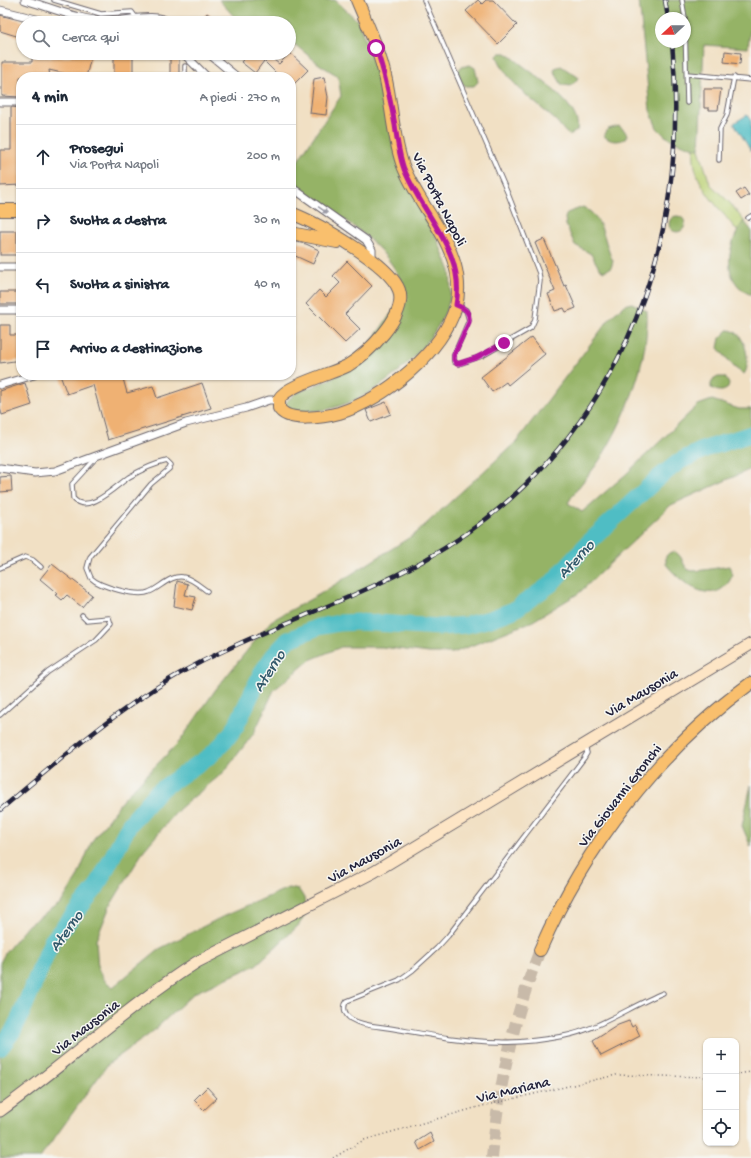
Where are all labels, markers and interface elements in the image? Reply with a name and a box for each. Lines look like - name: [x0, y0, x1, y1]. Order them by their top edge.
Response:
- north arrow: [655, 12, 691, 48]
- search box: [16, 16, 296, 60]
- icon: search: [30, 27, 52, 49]
- text: Cerca qui: [62, 29, 119, 47]
- route start: [367, 39, 385, 57]
- text: 4 min: [32, 88, 68, 108]
- text: A piedi · 270 m: [200, 91, 280, 106]
- text: Prosegui: [70, 140, 123, 158]
- icon: ahead: [32, 146, 54, 168]
- text: 200 m: [247, 149, 280, 164]
- street label: Via Porta Napoli: [406, 149, 470, 250]
- text: Via Porta Napoli: [70, 158, 159, 173]
- one-way arrow: [318, 206, 328, 214]
- icon: right: [32, 210, 54, 232]
- text: Svolta a destra: [70, 212, 166, 230]
- text: 30 m: [254, 213, 280, 228]
- icon: left: [32, 274, 54, 296]
- text: Svolta a sinistra: [70, 276, 169, 294]
- text: 40 m: [254, 277, 280, 292]
- route end: [495, 334, 513, 352]
- icon: arrive: [32, 338, 54, 360]
- text: Arrivo a destinazione: [70, 340, 202, 358]
- water label: Aterno: [555, 537, 601, 584]
- water label: Aterno: [250, 647, 292, 696]
- street label: Via Mausonia: [602, 665, 682, 723]
- street label: Via Giovanni Gronchi: [574, 741, 666, 852]
- street label: Via Mausonia: [324, 833, 405, 889]
- water label: Aterno: [47, 907, 89, 956]
- street label: Via Mausonia: [48, 996, 124, 1061]
- map controls: [703, 1038, 739, 1146]
- button: +: [703, 1038, 739, 1074]
- street label: Via Mariana: [474, 1074, 552, 1108]
- button: −: [703, 1074, 739, 1110]
- button: locate: [703, 1110, 739, 1146]

